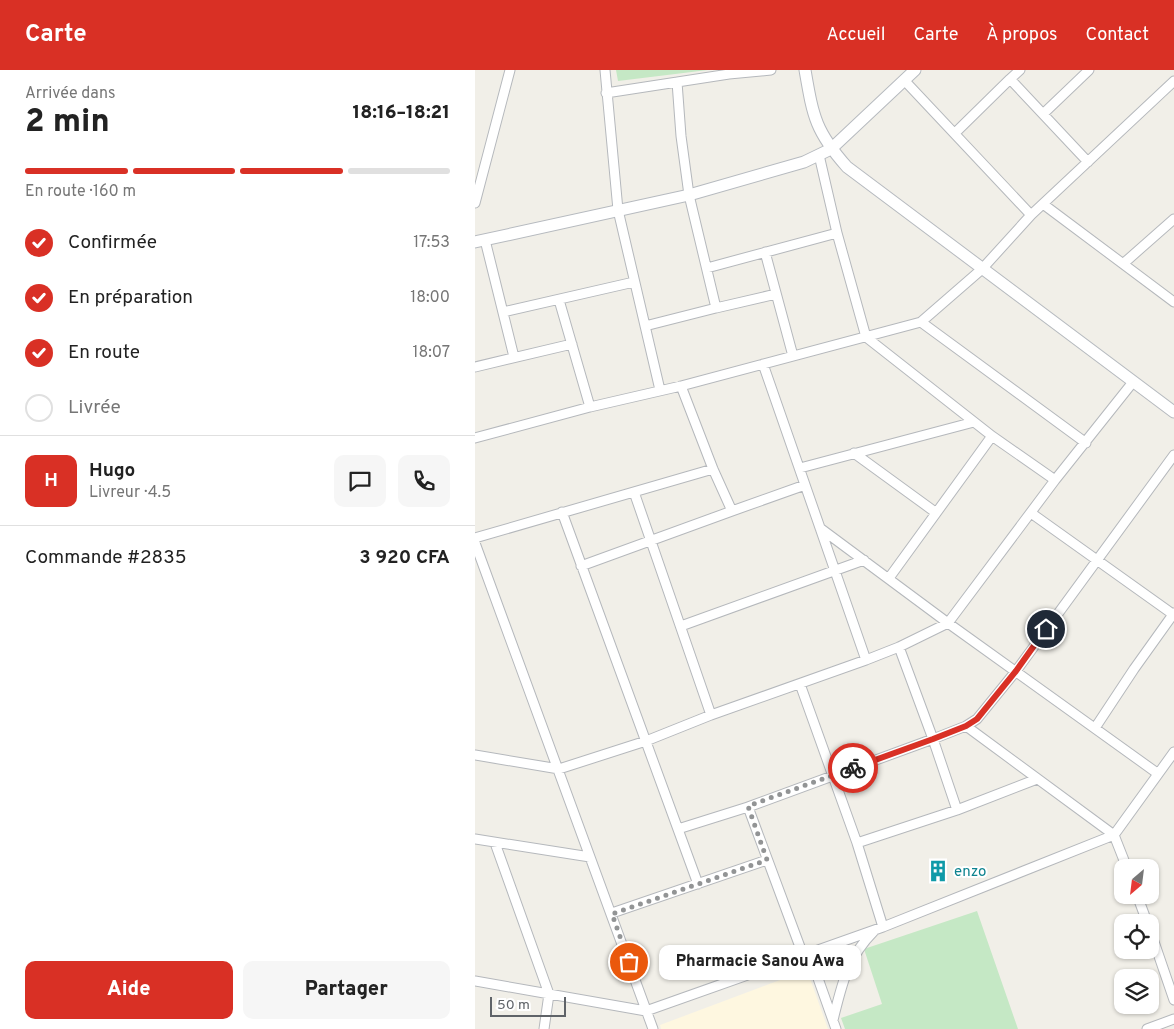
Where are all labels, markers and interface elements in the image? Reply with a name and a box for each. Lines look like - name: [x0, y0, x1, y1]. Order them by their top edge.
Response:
- text: Carte: [25, 20, 87, 50]
- text: Accueil: [826, 24, 885, 47]
- text: Carte: [913, 24, 958, 47]
- text: À propos: [986, 24, 1057, 47]
- text: Contact: [1085, 24, 1149, 47]
- text: Arrivée dans: [25, 84, 115, 104]
- text: 18:16–18:21: [352, 101, 450, 125]
- text: 2 min: [25, 103, 110, 143]
- text: En route · 160 m: [25, 182, 136, 202]
- icon: check: [25, 229, 53, 257]
- text: Confirmée: [68, 231, 157, 255]
- text: 17:53: [413, 233, 450, 253]
- icon: check: [25, 284, 53, 312]
- text: En préparation: [68, 286, 193, 310]
- text: 18:00: [410, 288, 450, 308]
- icon: check: [25, 339, 53, 367]
- text: En route: [68, 341, 140, 365]
- text: 18:07: [413, 343, 450, 363]
- text: Livrée: [68, 396, 121, 420]
- button: chat: [334, 455, 386, 507]
- button: phone: [398, 455, 450, 507]
- text: Hugo: [89, 459, 135, 483]
- text: H: [44, 469, 58, 493]
- text: Livreur · 4.5: [89, 483, 171, 503]
- text: Commande #2835: [25, 546, 186, 570]
- text: 3 920 CFA: [359, 546, 450, 570]
- pin: [1025, 608, 1067, 650]
- icon: home: [1032, 615, 1060, 643]
- courier: [828, 743, 878, 793]
- icon: bike: [839, 754, 867, 782]
- building icon: enzo: [925, 858, 951, 884]
- north arrow: [1114, 859, 1159, 904]
- map controls: [1114, 859, 1159, 1014]
- place label: enzo: [954, 863, 986, 882]
- button: locate: [1114, 914, 1159, 959]
- pin: [608, 941, 650, 983]
- callout: Pharmacie Sanou Awa: [659, 944, 861, 980]
- icon: bag: [615, 948, 643, 976]
- text: Pharmacie Sanou Awa: [676, 952, 844, 972]
- button: Aide: [25, 961, 233, 1019]
- button: Partager: [243, 961, 450, 1019]
- button: layers: [1114, 969, 1159, 1014]
- scale bar: [490, 994, 566, 1017]
- text: 50 m: [497, 997, 530, 1014]

